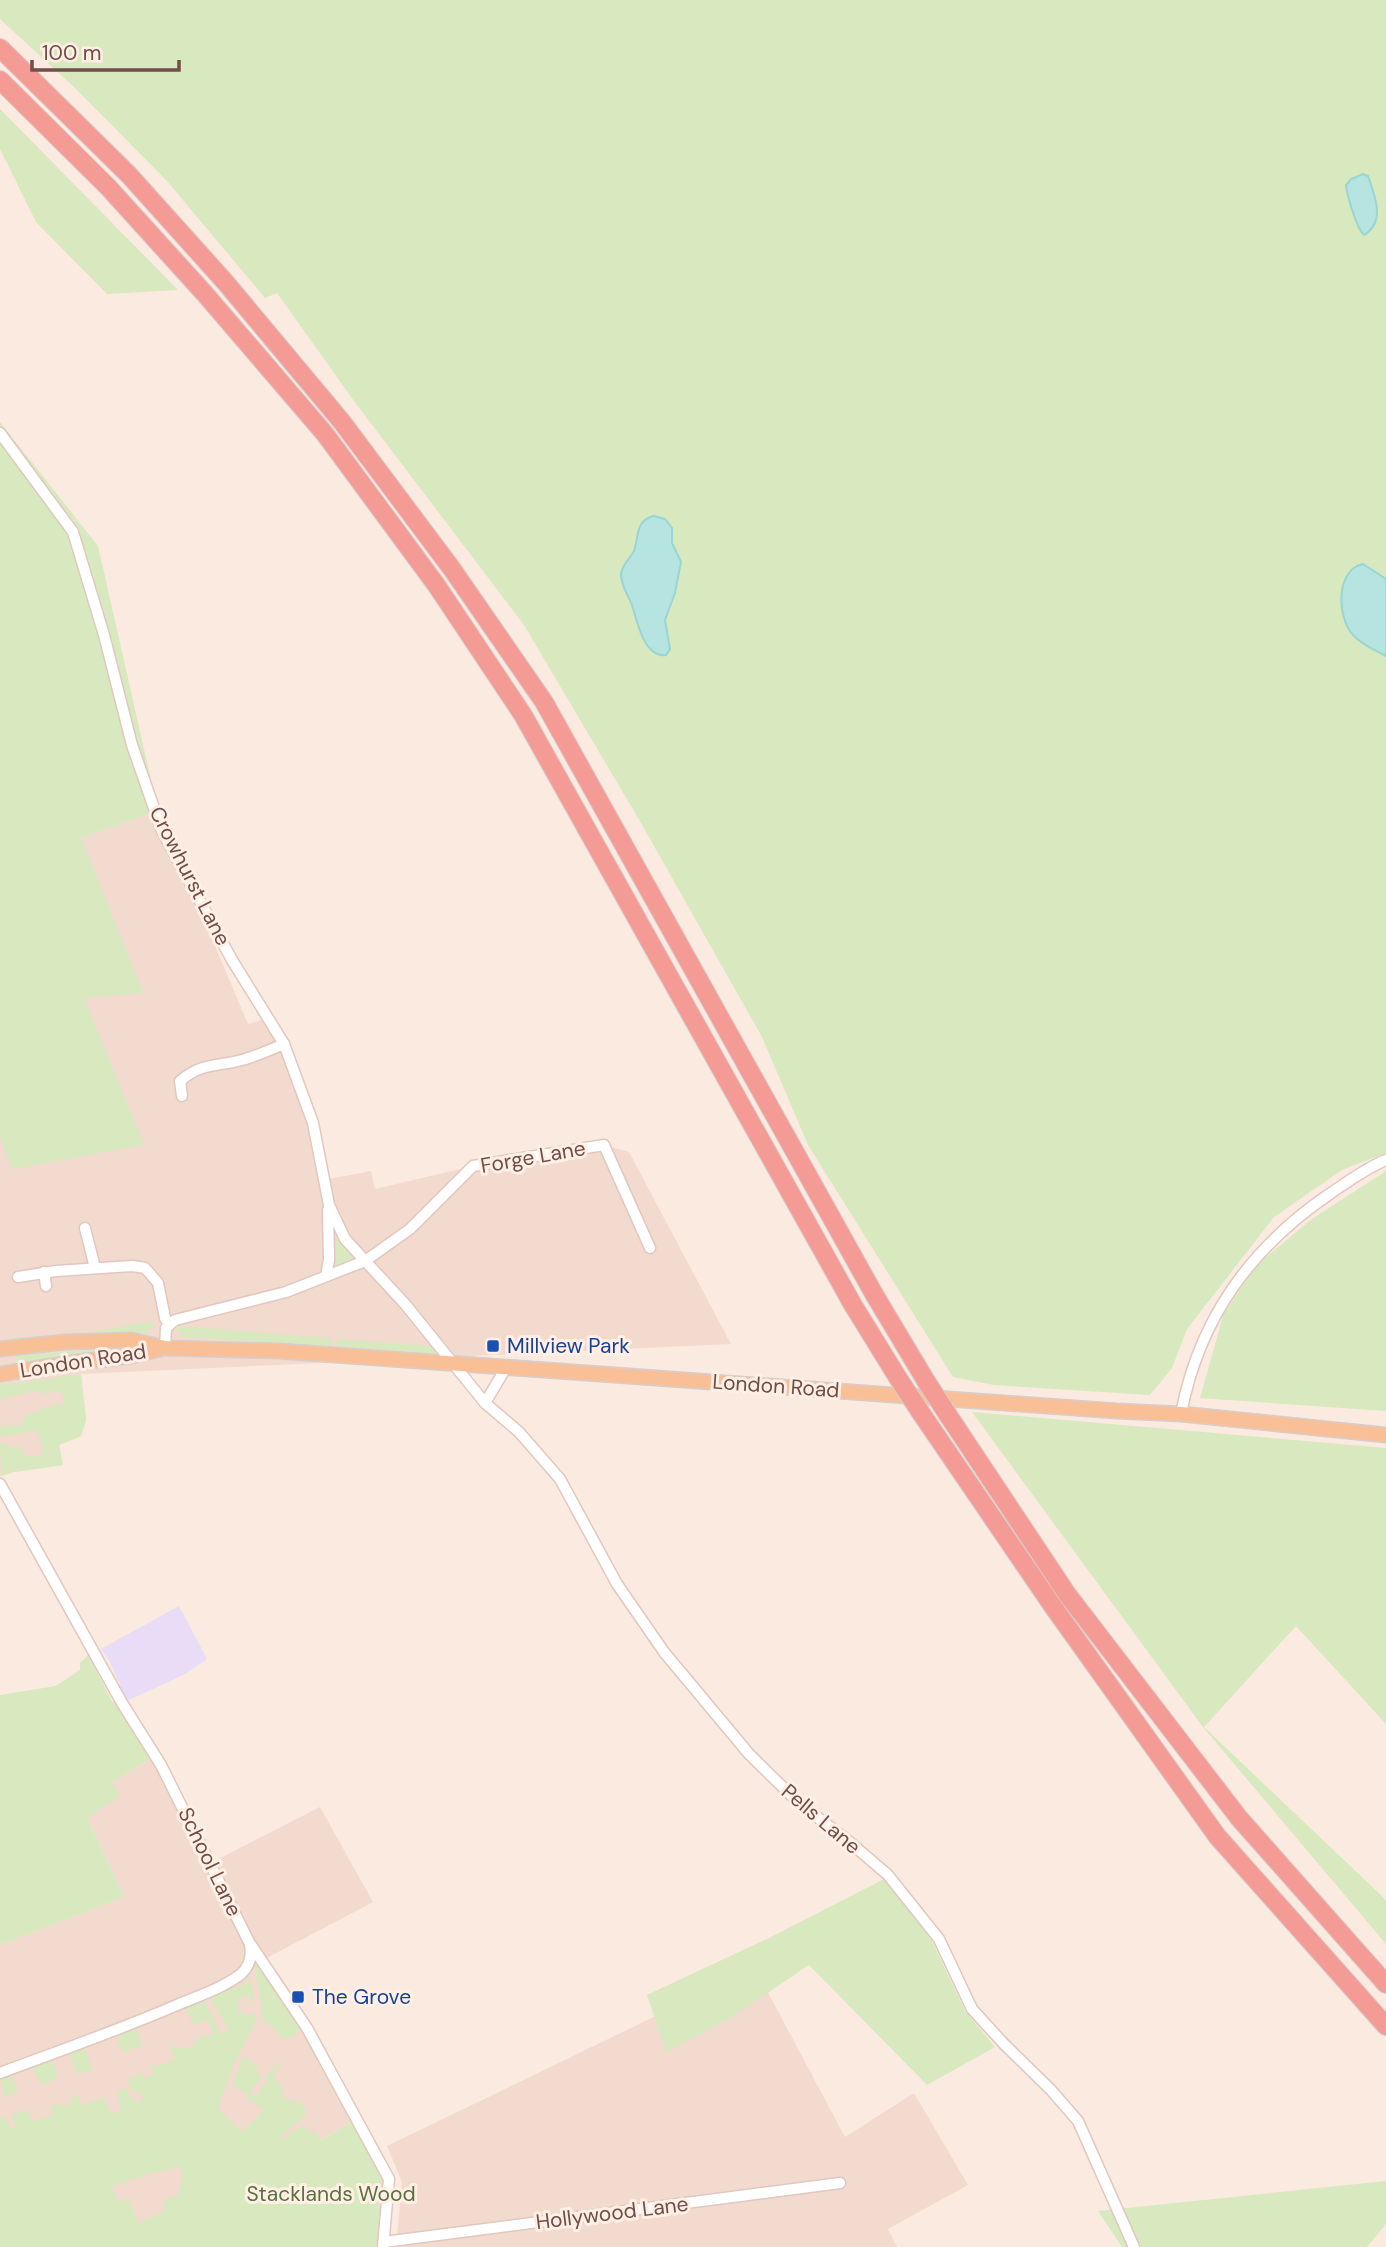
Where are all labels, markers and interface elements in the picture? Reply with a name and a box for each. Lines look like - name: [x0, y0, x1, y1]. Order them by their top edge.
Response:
- scale bar: [32, 28, 178, 72]
- text: 100 m: [42, 39, 102, 67]
- street label: Crowhurst Lane: [143, 802, 237, 950]
- street label: Forge Lane: [478, 1134, 588, 1180]
- place label: Millview Park: [507, 1332, 630, 1360]
- street label: London Road: [18, 1337, 148, 1385]
- marker: Millview Park: [485, 1338, 501, 1354]
- street label: London Road: [712, 1368, 840, 1404]
- street label: Pells Lane: [775, 1778, 867, 1860]
- street label: School Lane: [172, 1803, 248, 1921]
- place label: The Grove: [312, 1983, 411, 2011]
- marker: The Grove: [290, 1989, 306, 2005]
- park label: Stacklands Wood: [246, 2180, 416, 2208]
- street label: Hollywood Lane: [534, 2190, 690, 2236]

